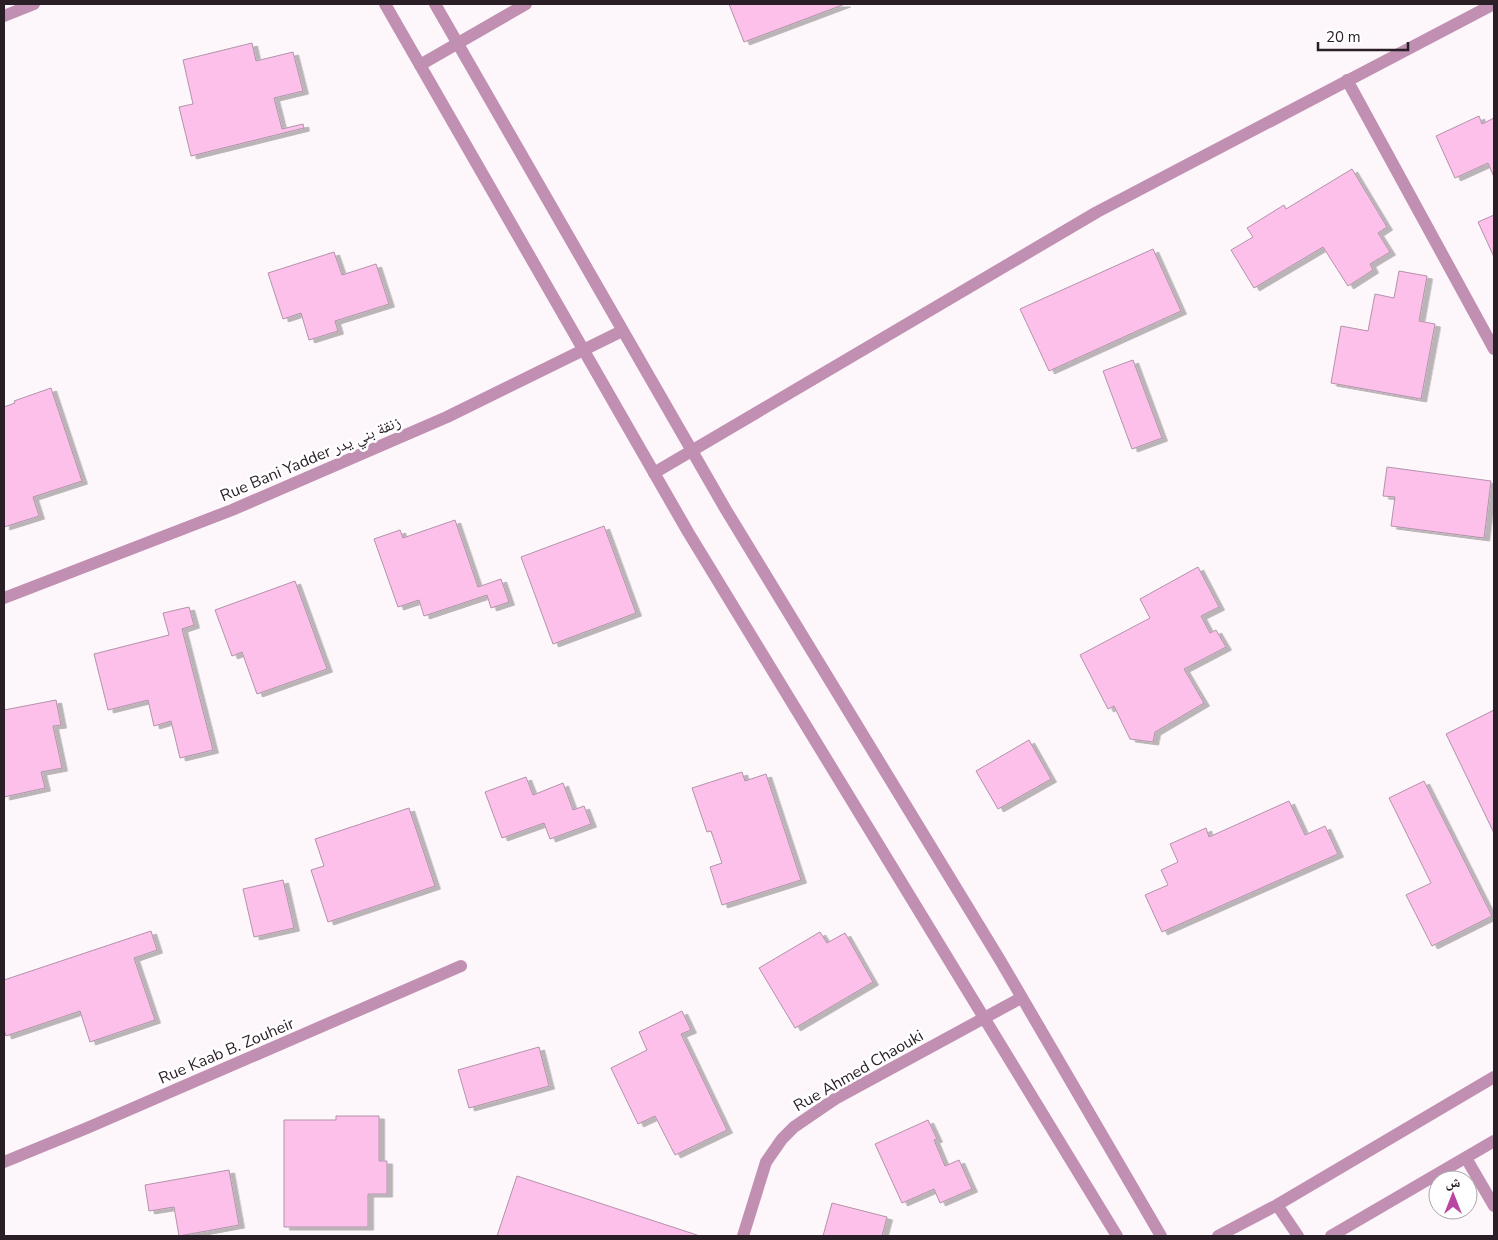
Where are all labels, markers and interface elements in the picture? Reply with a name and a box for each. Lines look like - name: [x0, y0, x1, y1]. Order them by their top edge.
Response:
- scale bar: [1318, 20, 1408, 52]
- text: 20 m: [1326, 27, 1361, 47]
- street label: Rue Bani Yadder زنقة بني يدر: [217, 411, 404, 508]
- street label: Rue Kaab B. Zouheir: [155, 1012, 298, 1089]
- street label: Rue Ahmed Chaouki: [790, 1025, 927, 1117]
- north arrow: [1428, 1170, 1478, 1220]
- text: ش: [1446, 1173, 1461, 1192]

